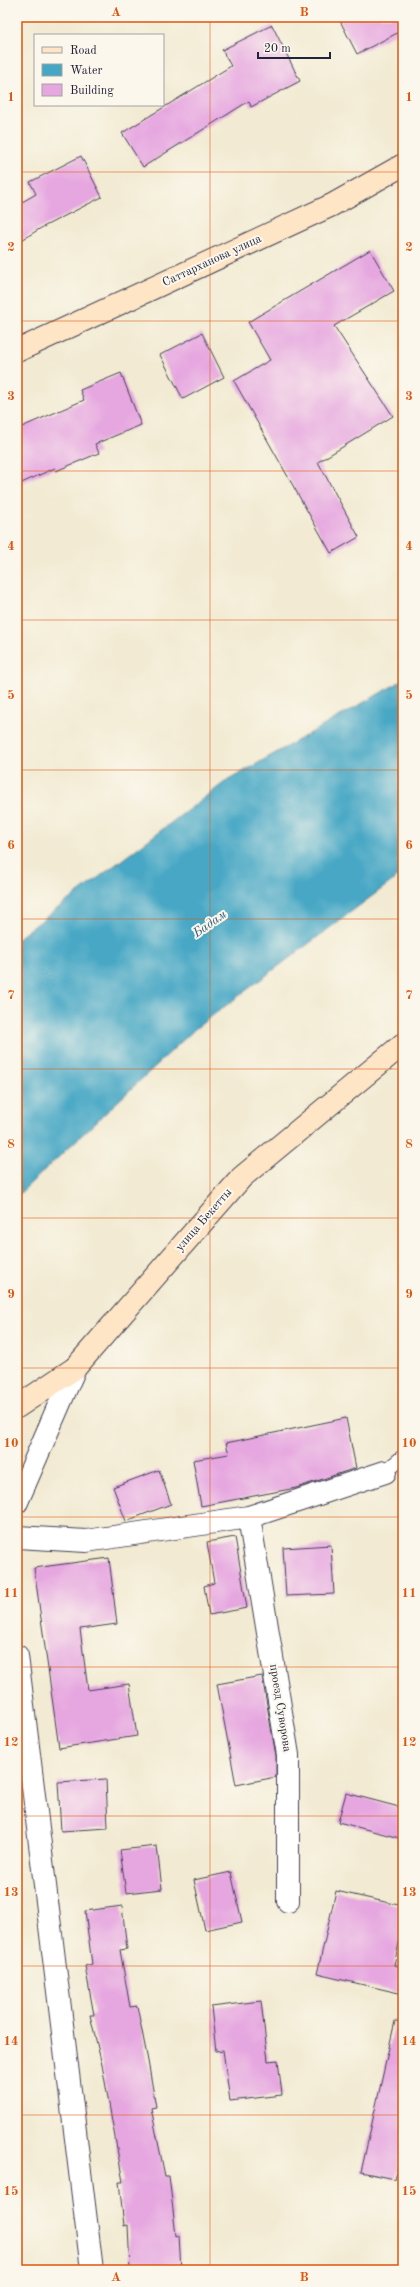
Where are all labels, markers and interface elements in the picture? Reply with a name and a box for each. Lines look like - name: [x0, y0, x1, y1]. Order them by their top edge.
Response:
- text: A: [111, 6, 121, 19]
- text: B: [299, 6, 309, 19]
- legend: [34, 34, 164, 106]
- scale bar: [258, 34, 330, 60]
- text: 20 m: [264, 43, 291, 55]
- text: Road: [70, 45, 97, 57]
- text: Water: [70, 65, 103, 77]
- text: Building: [70, 85, 114, 97]
- text: 1: [7, 91, 15, 104]
- text: 1: [405, 91, 413, 104]
- street label: Саттарханова улица: [161, 233, 263, 289]
- text: 2: [7, 241, 15, 254]
- text: 2: [405, 241, 413, 254]
- text: 3: [7, 390, 15, 403]
- text: 3: [405, 390, 413, 403]
- text: 4: [7, 540, 15, 553]
- text: 4: [405, 540, 413, 553]
- text: 5: [7, 689, 15, 702]
- text: 5: [405, 689, 413, 702]
- text: 6: [7, 839, 15, 852]
- text: 6: [405, 839, 413, 852]
- water label: Бадам: [190, 908, 229, 941]
- text: 7: [7, 989, 15, 1002]
- text: 7: [405, 989, 413, 1002]
- text: 8: [7, 1138, 15, 1151]
- text: 8: [405, 1138, 413, 1151]
- street label: улица Бекетты: [174, 1186, 234, 1254]
- text: 9: [7, 1288, 15, 1301]
- text: 9: [405, 1288, 413, 1301]
- text: 10: [3, 1437, 19, 1450]
- text: 10: [401, 1437, 417, 1450]
- text: 11: [3, 1587, 19, 1600]
- text: 11: [401, 1587, 417, 1600]
- street label: проезд Суворова: [267, 1663, 293, 1753]
- text: 12: [3, 1736, 19, 1749]
- text: 12: [401, 1736, 417, 1749]
- text: 13: [3, 1886, 19, 1899]
- text: 13: [401, 1886, 417, 1899]
- text: 14: [3, 2035, 19, 2048]
- text: 14: [401, 2035, 417, 2048]
- text: 15: [3, 2185, 19, 2198]
- text: 15: [401, 2185, 417, 2198]
- text: A: [111, 2271, 121, 2284]
- text: B: [299, 2271, 309, 2284]

